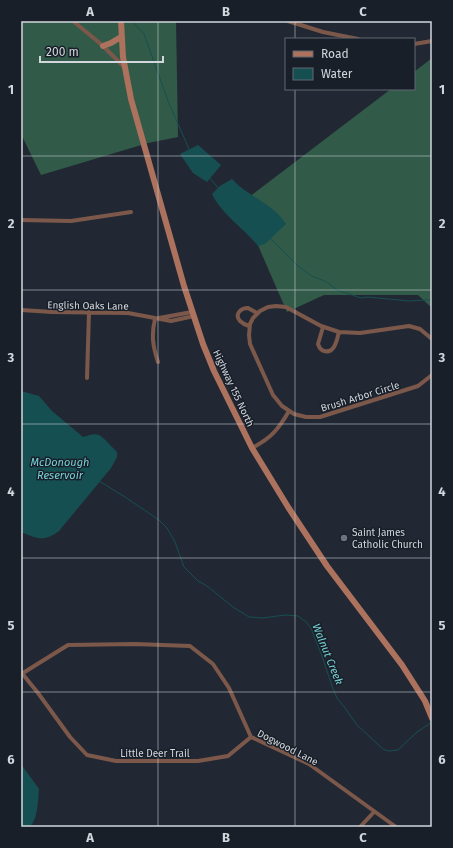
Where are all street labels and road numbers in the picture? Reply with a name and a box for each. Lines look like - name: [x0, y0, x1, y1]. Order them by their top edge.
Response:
- street label: English Oaks Lane: [47, 299, 129, 313]
- street label: Highway 155 North: [210, 348, 256, 429]
- street label: Brush Arbor Circle: [319, 379, 401, 415]
- street label: Dogwood Lane: [255, 727, 320, 768]
- street label: Little Deer Trail: [120, 748, 190, 760]

